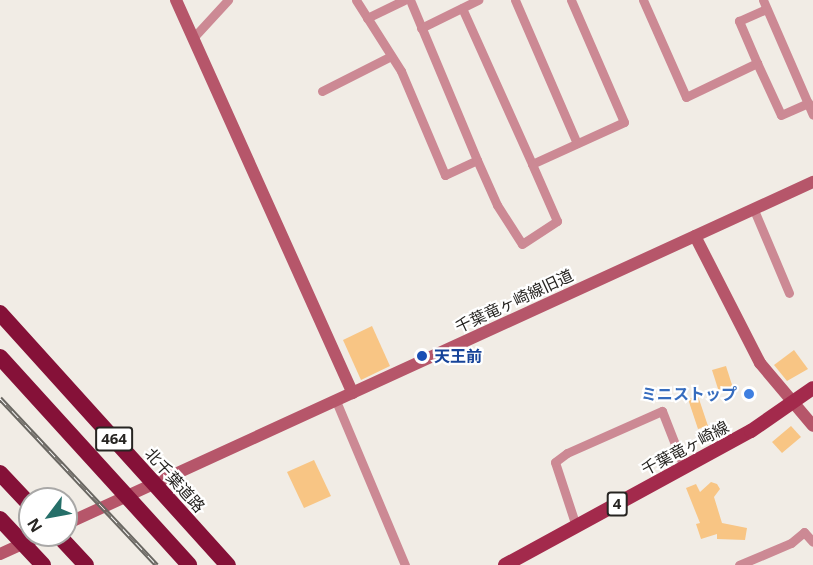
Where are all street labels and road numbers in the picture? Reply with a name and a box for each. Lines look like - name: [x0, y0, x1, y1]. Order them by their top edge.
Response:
- street label: 千葉竜ヶ崎線旧道: [452, 265, 576, 337]
- street label: 千葉竜ヶ崎線: [638, 417, 732, 479]
- road number: 464: [94, 427, 134, 451]
- street label: 北千葉道路: [141, 444, 209, 516]
- road number: 4: [606, 492, 628, 516]

